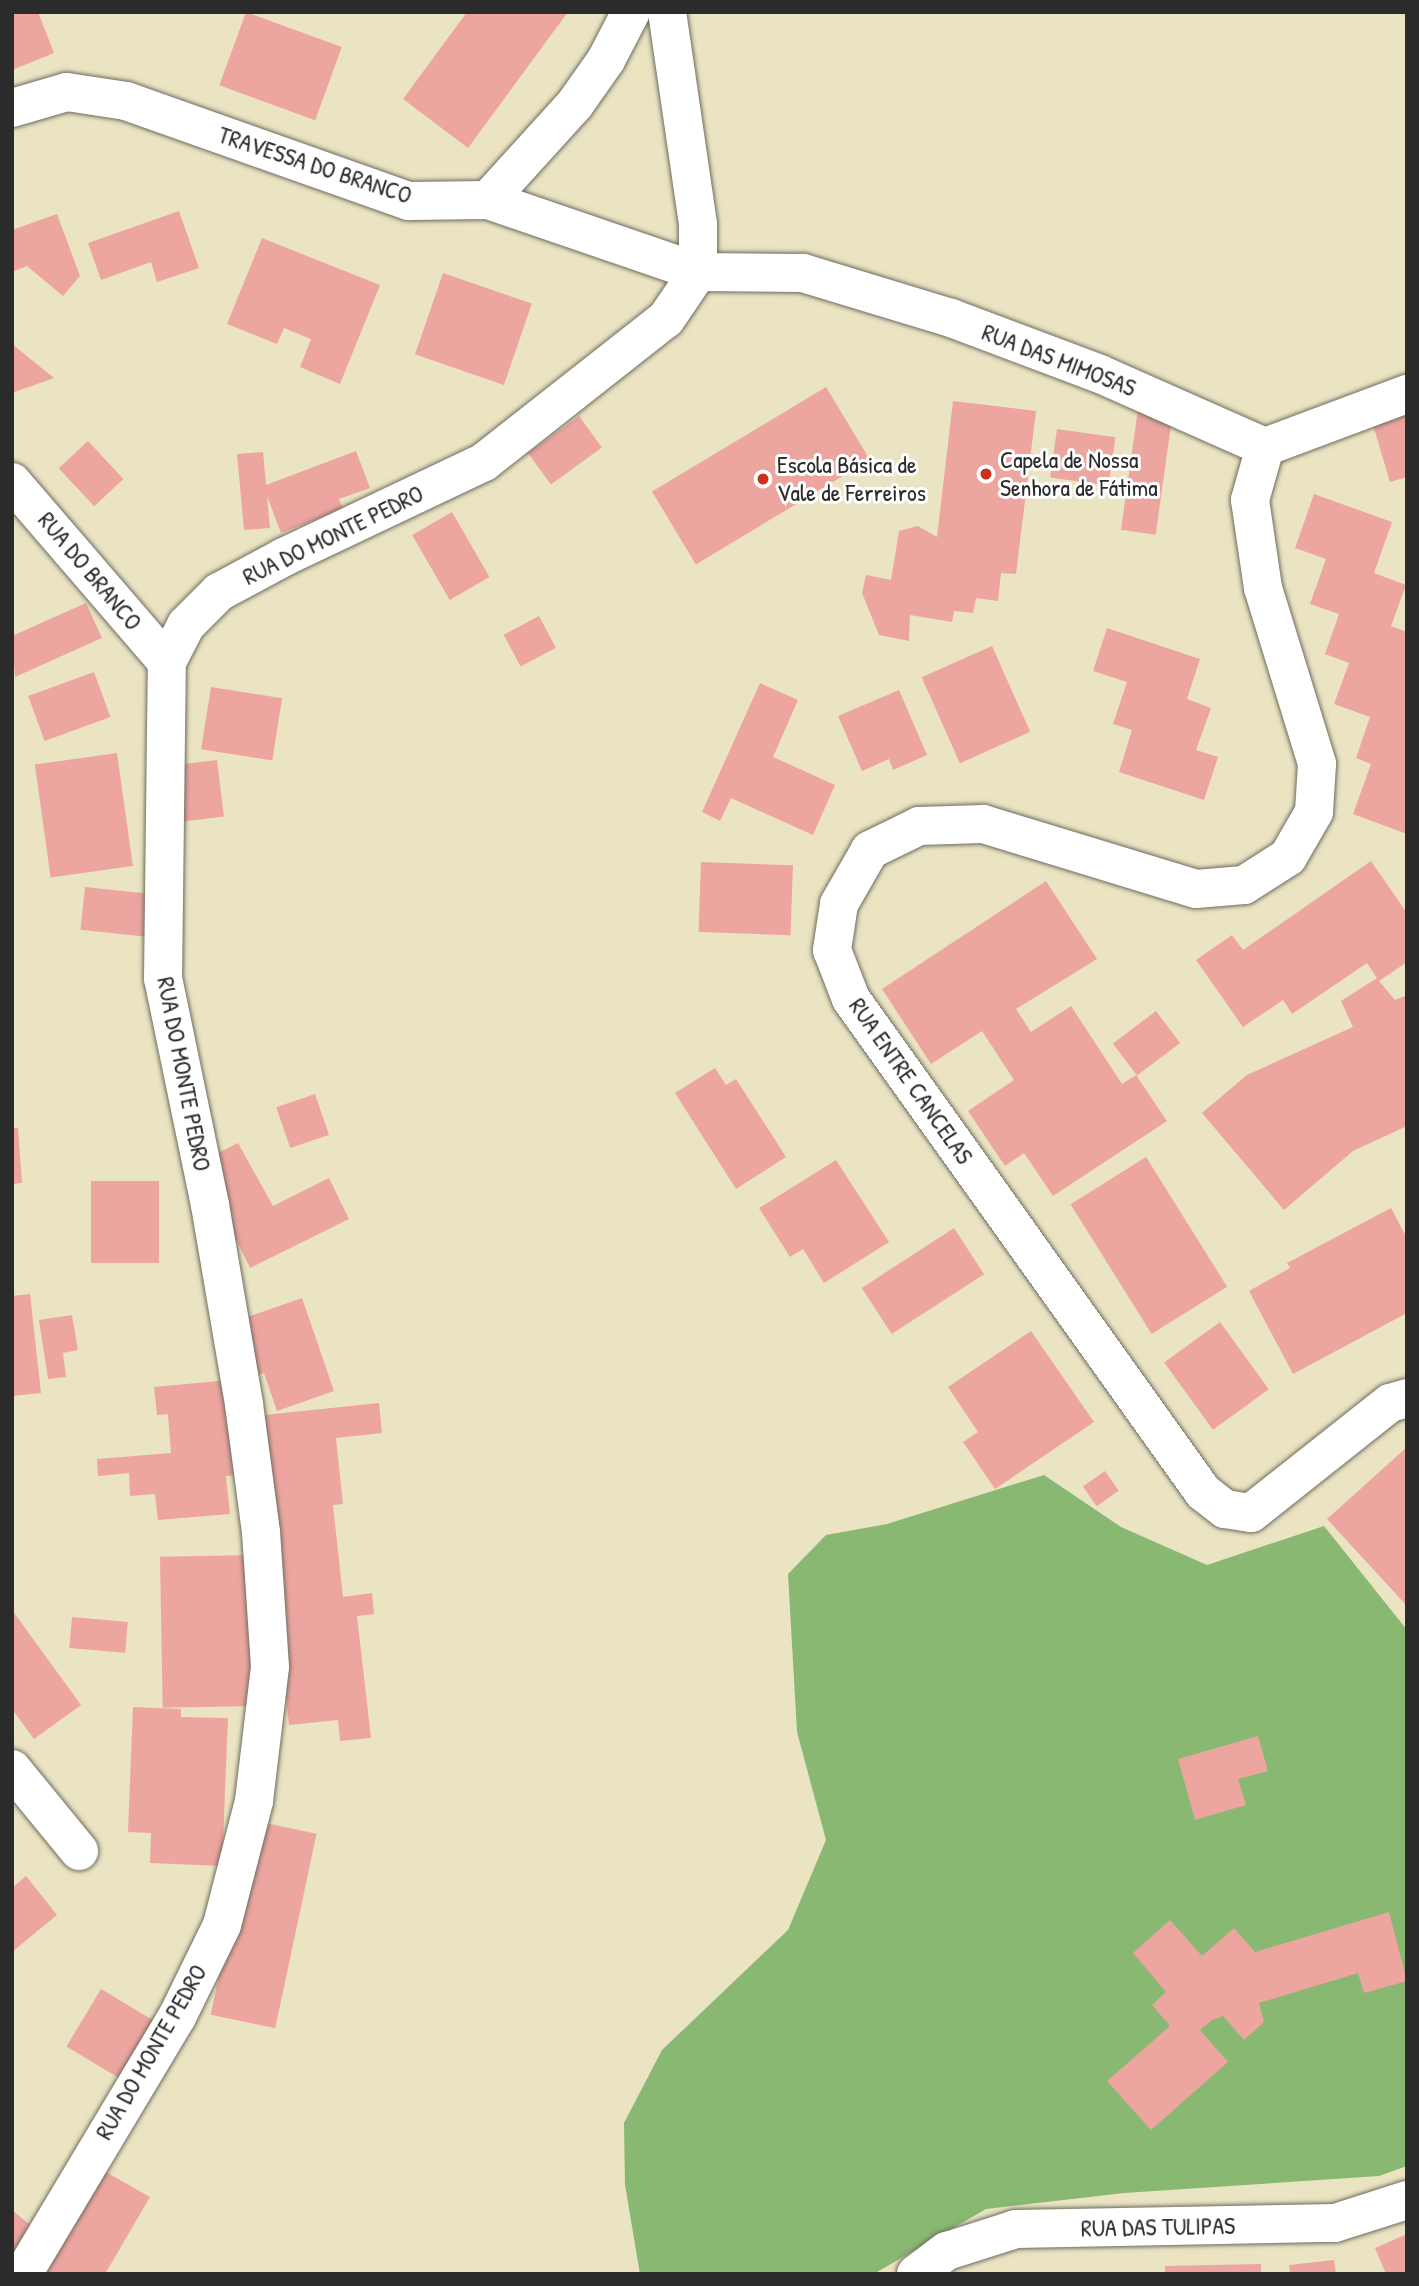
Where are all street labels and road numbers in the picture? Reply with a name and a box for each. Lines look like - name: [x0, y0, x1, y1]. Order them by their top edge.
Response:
- street label: TRAVESSA DO BRANCO: [215, 120, 415, 210]
- street label: RUA DAS MIMOSAS: [978, 317, 1140, 403]
- street label: RUA DO MONTE PEDRO: [238, 479, 428, 591]
- street label: RUA DO BRANCO: [32, 506, 148, 636]
- street label: RUA DO MONTE PEDRO: [151, 974, 217, 1174]
- street label: RUA ENTRE CANCELAS: [843, 992, 979, 1170]
- street label: RUA DO MONTE PEDRO: [89, 1959, 213, 2145]
- street label: RUA DAS TULIPAS: [1081, 2211, 1235, 2243]

